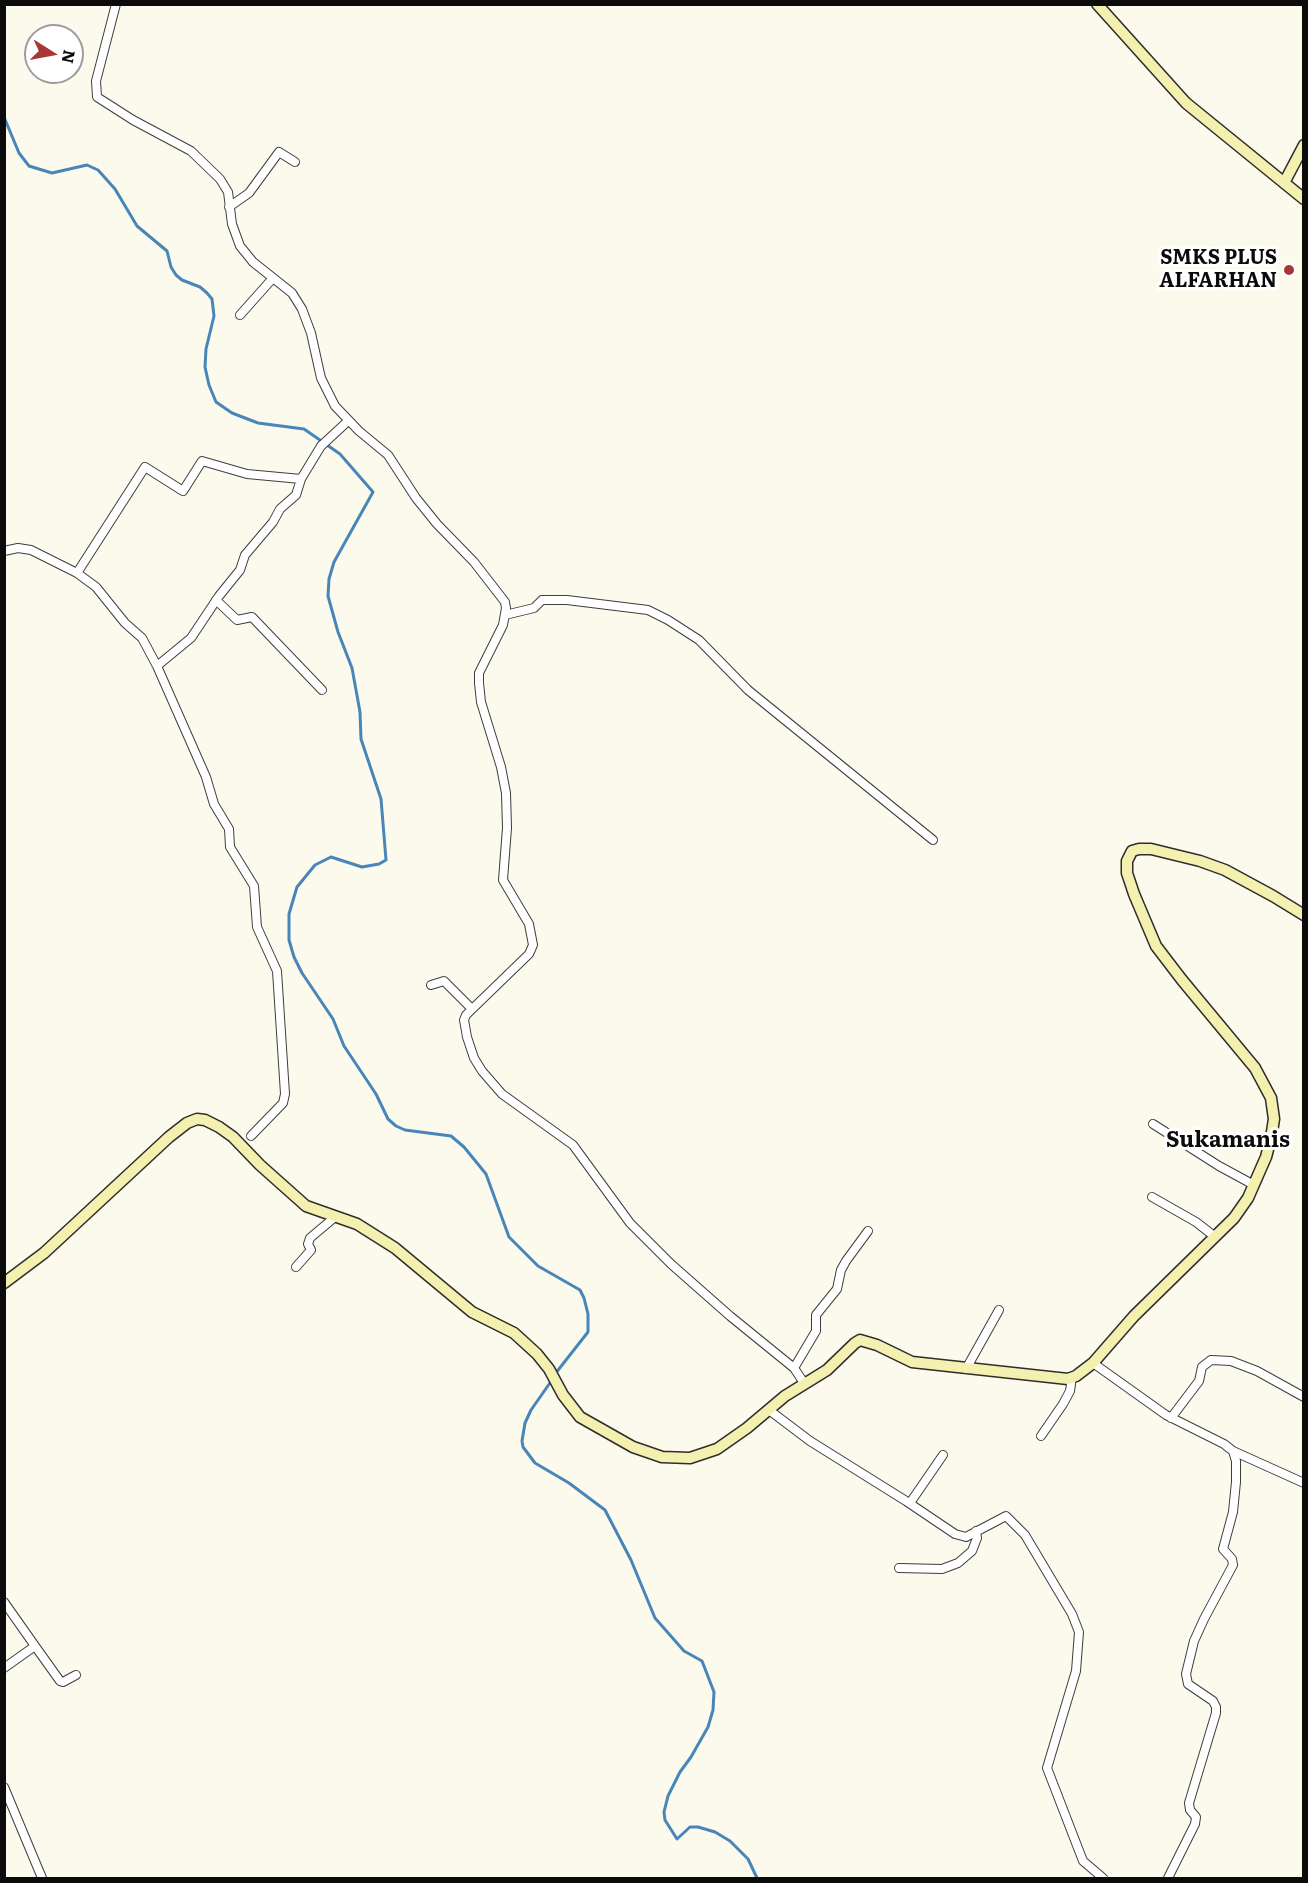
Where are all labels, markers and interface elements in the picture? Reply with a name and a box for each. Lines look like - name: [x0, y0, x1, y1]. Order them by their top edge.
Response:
- north arrow: [24, 24, 84, 84]
- text: N: [57, 48, 83, 66]
- place label: SMKS PLUS ALFARHAN: [1159, 246, 1277, 293]
- marker: SMKS PLUS ALFARHAN: [1282, 263, 1296, 277]
- district label: Sukamanis: [1166, 1128, 1290, 1154]

